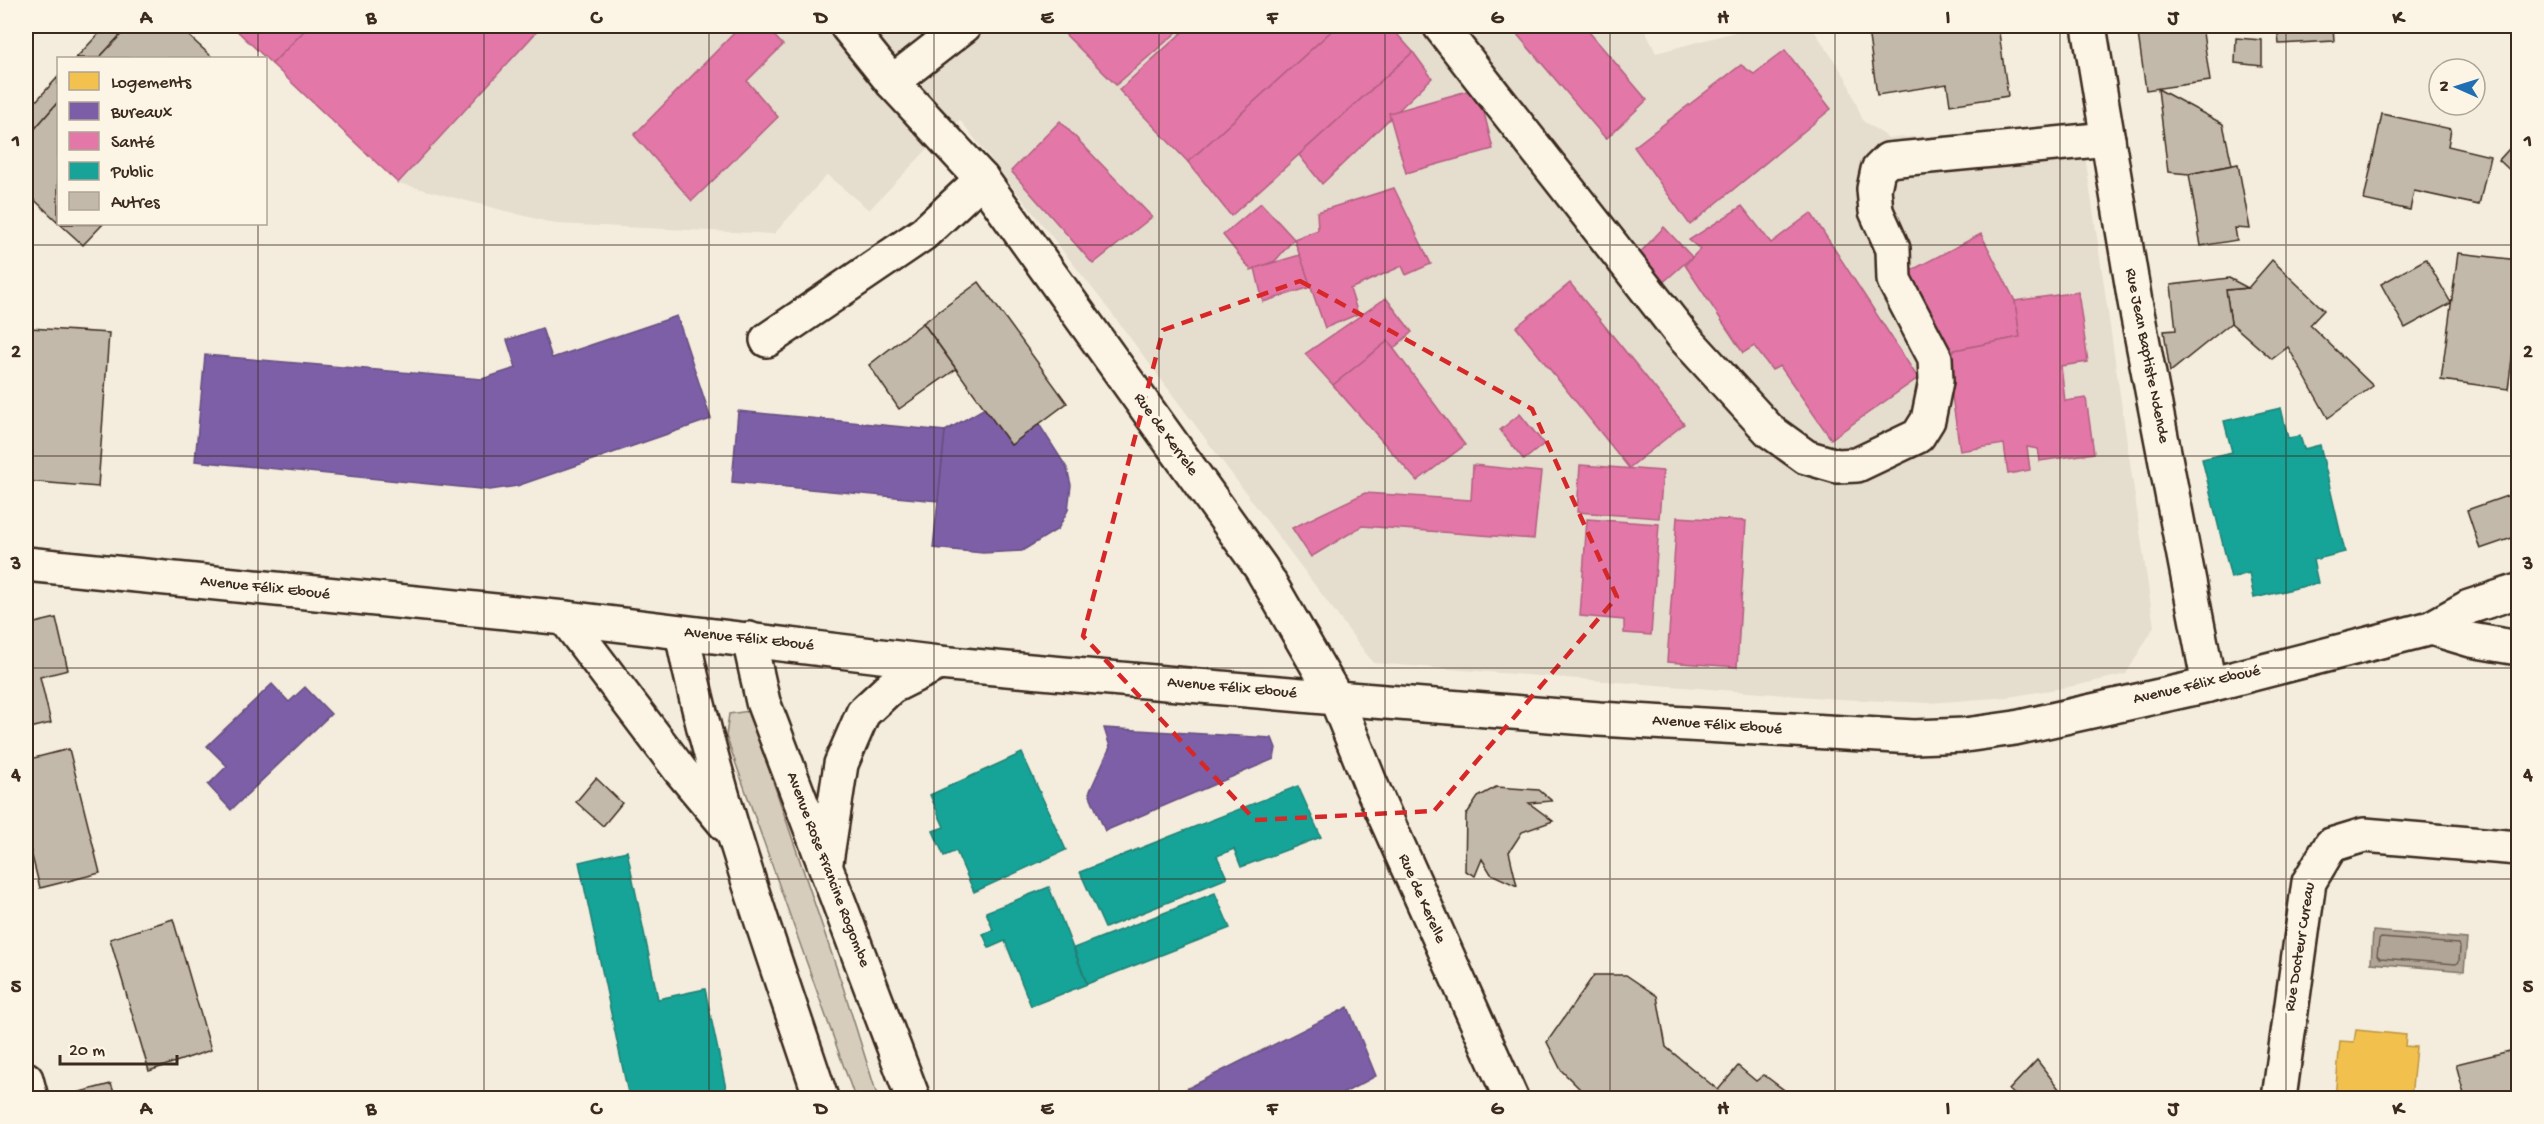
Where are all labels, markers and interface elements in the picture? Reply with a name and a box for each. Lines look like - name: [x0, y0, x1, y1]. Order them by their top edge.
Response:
- text: A: [139, 8, 154, 31]
- text: B: [365, 8, 377, 31]
- text: C: [590, 8, 604, 31]
- text: D: [812, 8, 828, 31]
- text: E: [1041, 8, 1055, 31]
- text: F: [1266, 8, 1279, 31]
- text: G: [1491, 8, 1505, 31]
- text: H: [1717, 8, 1729, 31]
- text: I: [1946, 8, 1951, 31]
- text: J: [2167, 8, 2180, 31]
- text: K: [2391, 8, 2406, 31]
- legend: [57, 57, 267, 225]
- north arrow: [2427, 57, 2487, 117]
- text: Logements: [111, 73, 192, 94]
- text: N: [2436, 80, 2455, 92]
- text: Bureaux: [110, 103, 173, 124]
- text: 1: [11, 131, 20, 154]
- text: 1: [2523, 131, 2532, 154]
- text: Santé: [111, 133, 155, 154]
- text: Public: [110, 163, 154, 184]
- text: Autres: [111, 193, 161, 214]
- street label: Rue Jean Baptiste Ndende: [2120, 267, 2172, 446]
- text: 2: [11, 342, 21, 365]
- text: 2: [2523, 342, 2533, 365]
- street label: Rue de Kerrele: [1129, 390, 1202, 481]
- text: 3: [10, 554, 21, 577]
- text: 3: [2522, 554, 2533, 577]
- street label: Avenue Félix Eboué: [199, 573, 331, 605]
- street label: Avenue Félix Eboué: [683, 624, 815, 656]
- street label: Avenue Félix Eboué: [2132, 662, 2263, 710]
- street label: Avenue Félix Eboué: [1166, 674, 1298, 704]
- street label: Avenue Félix Eboué: [1651, 712, 1783, 740]
- text: 4: [10, 765, 21, 788]
- text: 4: [2522, 765, 2533, 788]
- street label: Avenue Rose Francine Rogombe: [781, 770, 873, 971]
- street label: Rue de Kerelle: [1393, 851, 1449, 947]
- street label: Rue Docteur Cureau: [2281, 881, 2321, 1013]
- text: 5: [11, 977, 22, 1000]
- text: 5: [2523, 977, 2534, 1000]
- scale bar: [60, 1028, 177, 1066]
- text: 20 m: [69, 1041, 105, 1062]
- text: A: [139, 1099, 154, 1122]
- text: B: [365, 1099, 377, 1122]
- text: C: [590, 1099, 604, 1122]
- text: D: [812, 1099, 828, 1122]
- text: E: [1041, 1099, 1055, 1122]
- text: F: [1266, 1099, 1279, 1122]
- text: G: [1491, 1099, 1505, 1122]
- text: H: [1717, 1099, 1729, 1122]
- text: I: [1946, 1099, 1951, 1122]
- text: J: [2167, 1099, 2180, 1122]
- text: K: [2391, 1099, 2406, 1122]

